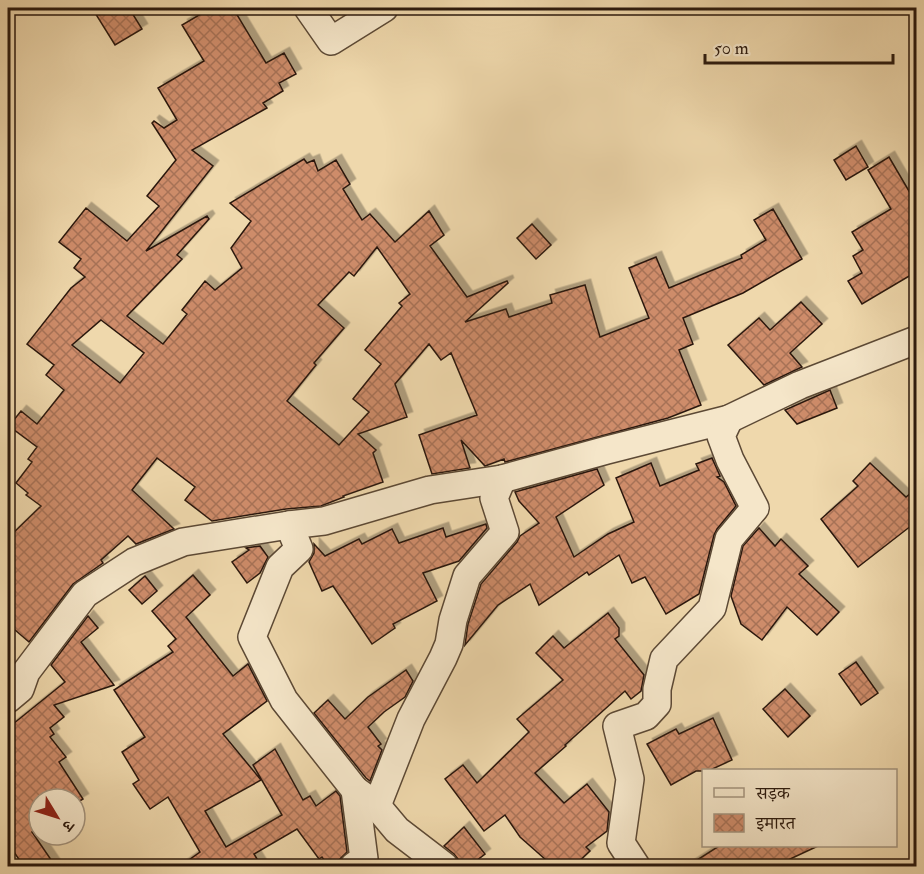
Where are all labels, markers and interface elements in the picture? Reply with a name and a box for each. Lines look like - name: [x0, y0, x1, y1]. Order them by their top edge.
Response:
- scale bar: [705, 27, 892, 65]
- text: 50 m: [714, 37, 749, 60]
- legend: [702, 769, 897, 847]
- text: सड़क: [755, 782, 791, 805]
- north arrow: [27, 787, 87, 847]
- text: इमारत: [755, 812, 796, 835]
- text: उ: [57, 815, 79, 836]

